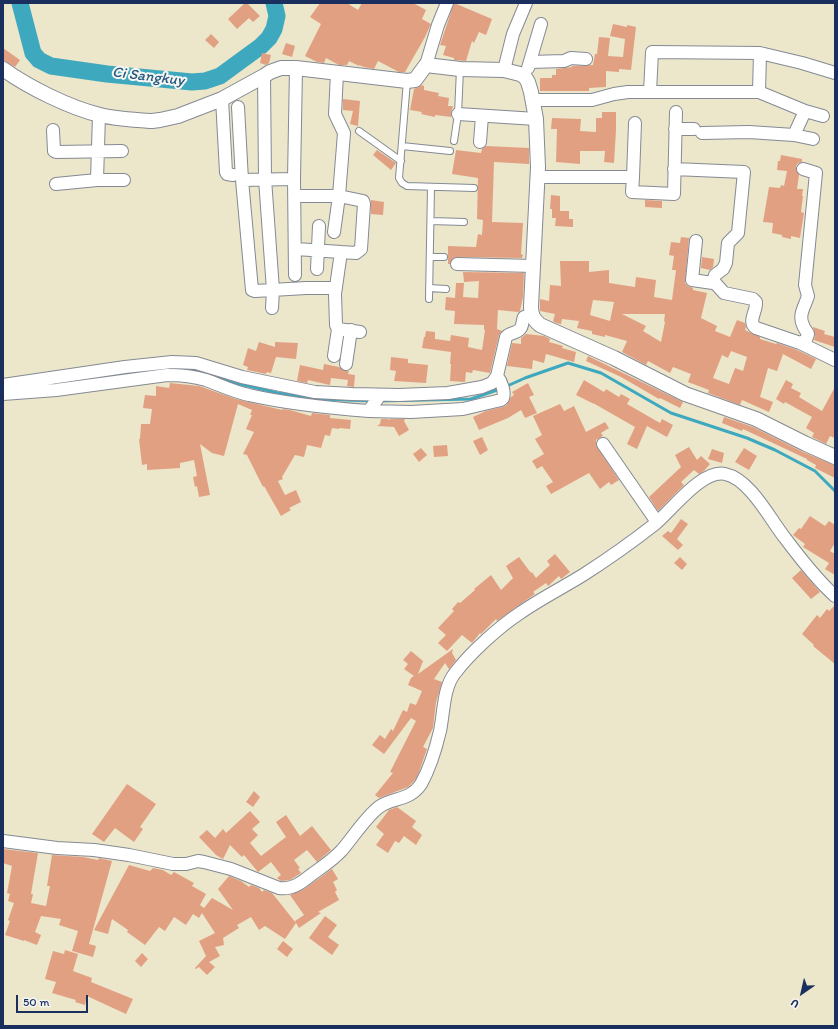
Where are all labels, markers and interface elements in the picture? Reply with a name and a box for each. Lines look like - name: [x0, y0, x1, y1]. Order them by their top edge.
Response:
- water label: Ci Sangkuy: [111, 64, 185, 90]
- north arrow: [782, 973, 822, 1013]
- scale bar: [18, 987, 90, 1013]
- text: 50 m: [23, 995, 49, 1009]
- text: U: [788, 996, 802, 1011]

